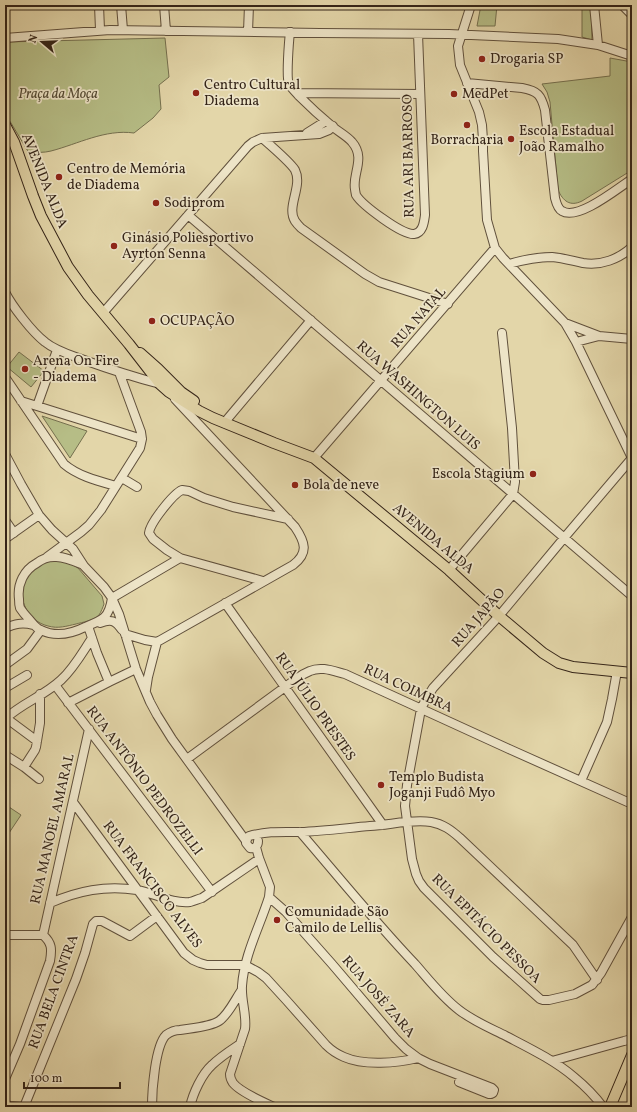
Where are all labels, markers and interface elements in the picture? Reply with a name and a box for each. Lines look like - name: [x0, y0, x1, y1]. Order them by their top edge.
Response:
- north arrow: [22, 22, 62, 62]
- text: N: [26, 33, 42, 45]
- place label: Drogaria SP: [490, 50, 563, 69]
- marker: Drogaria SP: [477, 54, 487, 64]
- place label: Centro Cultural Diadema: [204, 76, 300, 111]
- park label: Praça da Moça: [18, 85, 98, 104]
- place label: MedPet: [462, 85, 509, 104]
- marker: Centro Cultural Diadema: [191, 88, 201, 98]
- marker: MedPet: [449, 89, 459, 99]
- street label: RUA ARI BARROSO: [398, 94, 420, 218]
- marker: Borracharia: [462, 120, 472, 130]
- place label: Escola Estadual João Ramalho: [519, 122, 614, 157]
- street label: AVENIDA ALDA: [16, 131, 72, 232]
- place label: Borracharia: [430, 131, 504, 150]
- marker: Escola Estadual João Ramalho: [506, 134, 516, 144]
- place label: Centro de Memória de Diadema: [67, 160, 186, 195]
- marker: Centro de Memória de Diadema: [54, 172, 64, 182]
- place label: Sodiprom: [164, 194, 225, 213]
- marker: Sodiprom: [151, 198, 161, 208]
- place label: Ginásio Poliesportivo Ayrton Senna: [122, 229, 254, 264]
- marker: Ginásio Poliesportivo Ayrton Senna: [109, 241, 119, 251]
- street label: RUA NATAL: [387, 283, 451, 353]
- place label: OCUPAÇÃO: [160, 312, 235, 331]
- marker: OCUPAÇÃO: [147, 316, 157, 326]
- street label: RUA WASHINGTON LUIS: [352, 337, 484, 455]
- place label: Arena On Fire - Diadema: [33, 352, 119, 387]
- marker: Arena On Fire - Diadema: [20, 364, 30, 374]
- place label: Escola Stagium: [432, 465, 525, 484]
- marker: Escola Stagium: [528, 469, 538, 479]
- place label: Bola de neve: [303, 476, 379, 495]
- marker: Bola de neve: [290, 480, 300, 490]
- street label: AVENIDA ALDA: [388, 499, 478, 579]
- street label: RUA JAPÃO: [448, 584, 510, 652]
- street label: RUA JÚLIO PRESTES: [270, 648, 360, 765]
- street label: RUA COIMBRA: [360, 660, 456, 718]
- street label: RUA ANTÔNIO PEDROZELLI: [81, 702, 207, 860]
- street label: RUA MANOEL AMARAL: [26, 752, 80, 906]
- place label: Templo Budista Joganji Fudô Myo: [389, 768, 495, 803]
- marker: Templo Budista Joganji Fudô Myo: [376, 780, 386, 790]
- street label: RUA FRANCISCO ALVES: [98, 818, 206, 952]
- street label: RUA EPITÁCIO PESSOA: [427, 870, 545, 988]
- place label: Comunidade São Camilo de Lellis: [285, 903, 389, 938]
- marker: Comunidade São Camilo de Lellis: [272, 915, 282, 925]
- street label: RUA BELA CINTRA: [24, 932, 84, 1052]
- street label: RUA JOSÉ ZARA: [337, 952, 419, 1042]
- scale bar: [24, 1064, 120, 1090]
- text: 100 m: [30, 1071, 63, 1087]

